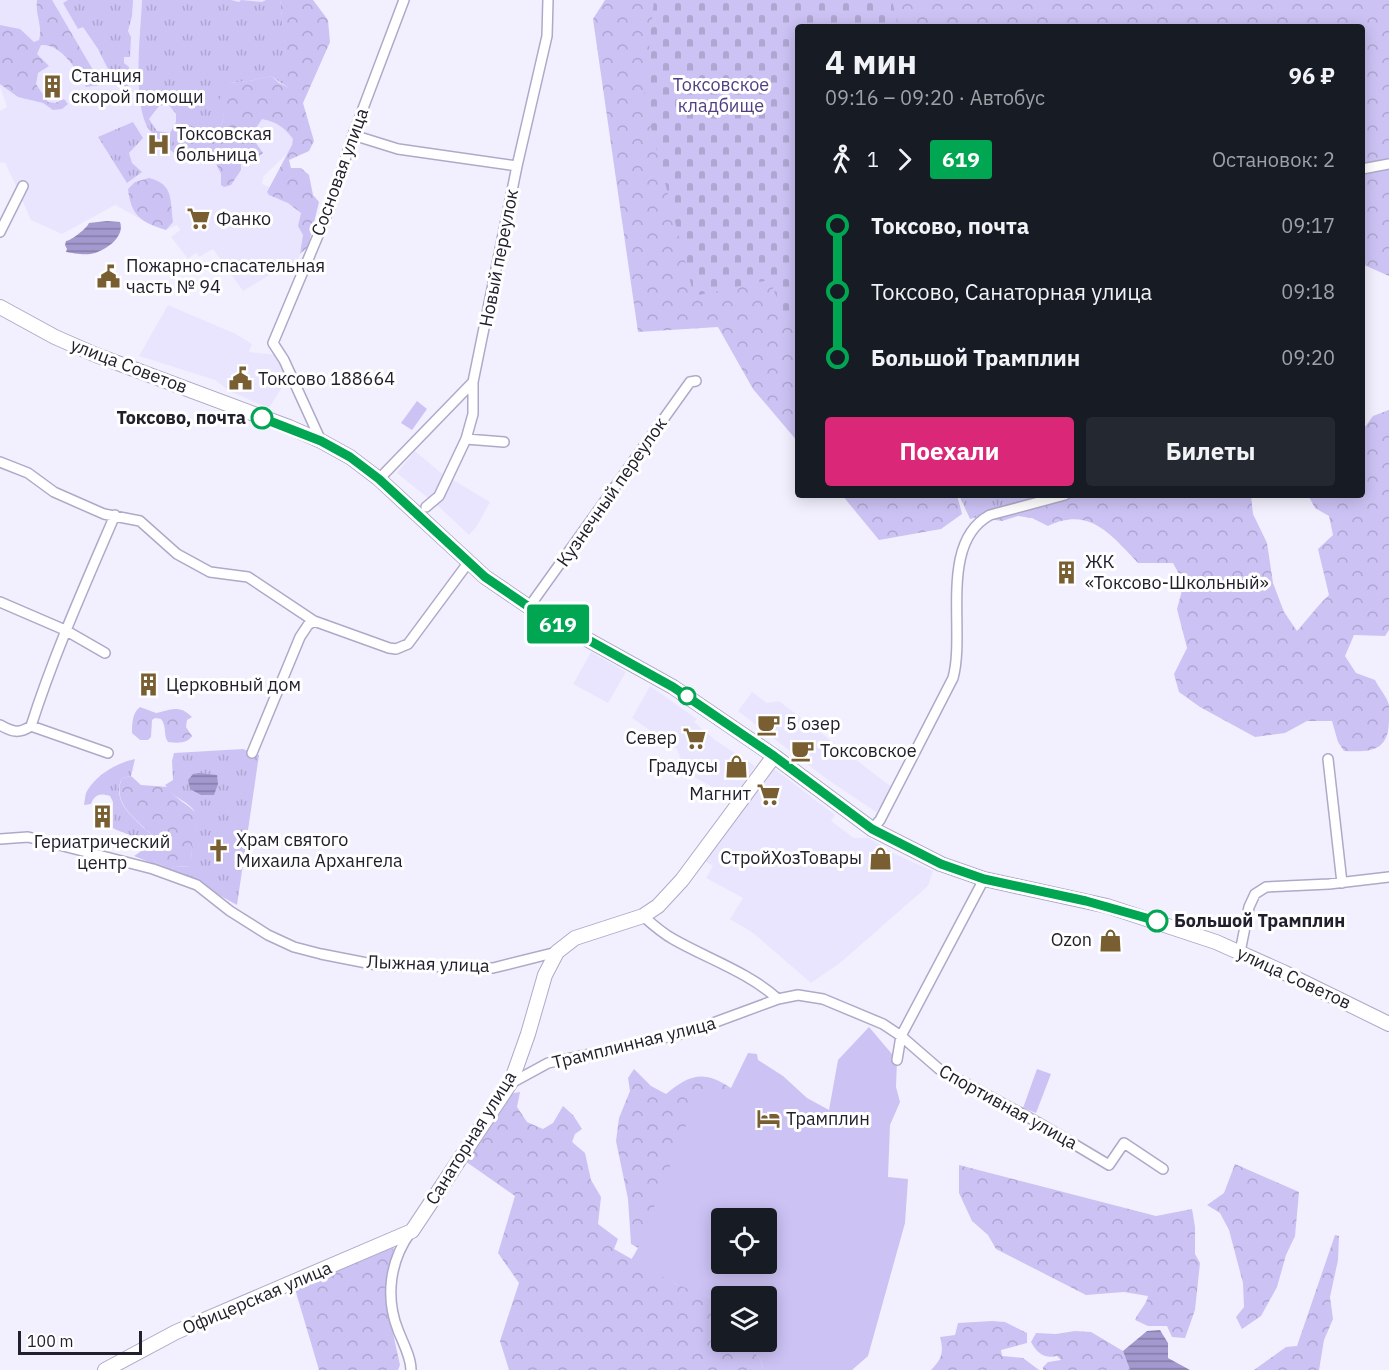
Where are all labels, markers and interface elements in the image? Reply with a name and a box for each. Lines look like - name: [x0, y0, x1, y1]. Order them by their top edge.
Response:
- text: 4 мин: [825, 40, 917, 83]
- text: 96 ₽: [1289, 61, 1335, 90]
- place label: Станция скорой помощи: [71, 64, 204, 108]
- building icon: Станция скорой помощи: [40, 73, 66, 99]
- park label: Токсовское кладбище: [673, 73, 769, 117]
- text: 09:16 – 09:20 · Автобус: [825, 84, 1045, 111]
- street label: Сосновая улица: [306, 104, 373, 239]
- place label: Токсовская больница: [176, 122, 272, 166]
- hospital icon: Токсовская больница: [145, 131, 171, 157]
- icon: walk: [825, 143, 858, 176]
- icon: forward: [888, 143, 921, 176]
- text: 619: [942, 145, 980, 173]
- text: 1: [867, 146, 879, 173]
- text: Остановок: 2: [1212, 146, 1335, 173]
- street label: Новый переулок: [474, 187, 523, 329]
- supermarket icon: Фанко: [185, 206, 211, 232]
- place label: Фанко: [216, 207, 271, 230]
- text: Токсово, почта: [871, 211, 1029, 240]
- text: 09:17: [1281, 212, 1335, 239]
- place label: Пожарно-спасательная часть № 94: [126, 254, 325, 298]
- public building icon: Пожарно-спасательная часть № 94: [95, 263, 121, 289]
- text: Токсово, Санаторная улица: [871, 277, 1152, 306]
- text: 09:18: [1281, 278, 1335, 305]
- street label: улица Советов: [67, 333, 191, 398]
- text: Большой Трамплин: [871, 343, 1080, 372]
- text: 09:20: [1281, 344, 1335, 371]
- public building icon: Токсово 188664: [227, 366, 253, 392]
- place label: Токсово 188664: [258, 367, 395, 390]
- place label: Токсово, почта: [117, 406, 246, 429]
- marker: Токсово, почта: [251, 407, 273, 429]
- street label: Кузнечный переулок: [551, 412, 672, 571]
- button: Поехали: [825, 417, 1074, 486]
- button: Билеты: [1086, 417, 1335, 486]
- place label: ЖК «Токсово-Школьный»: [1085, 550, 1269, 594]
- building icon: ЖК «Токсово-Школьный»: [1054, 559, 1080, 585]
- line badge: 619: [524, 604, 592, 644]
- text: 619: [539, 610, 577, 638]
- building icon: Церковный дом: [135, 672, 161, 698]
- place label: Церковный дом: [166, 673, 301, 696]
- unlabelled marker: [678, 687, 696, 705]
- cafe icon: 5 озер: [755, 711, 781, 737]
- place label: 5 озер: [786, 712, 840, 735]
- supermarket icon: Север: [682, 725, 708, 751]
- place label: Север: [626, 726, 677, 749]
- cafe icon: Токсовское: [789, 738, 815, 764]
- place label: Токсовское: [820, 739, 917, 762]
- shop icon: Градусы: [723, 753, 749, 779]
- place label: Градусы: [648, 754, 718, 777]
- supermarket icon: Магнит: [756, 781, 782, 807]
- place label: Магнит: [689, 782, 751, 805]
- building icon: Гериатрический центр: [89, 803, 115, 829]
- place label: Храм святого Михаила Архангела: [236, 828, 403, 872]
- place label: Гериатрический центр: [34, 830, 170, 874]
- church icon: Храм святого Михаила Архангела: [205, 837, 231, 863]
- shop icon: СтройХозТовары: [867, 845, 893, 871]
- place label: СтройХозТовары: [720, 846, 862, 869]
- place label: Большой Трамплин: [1174, 909, 1345, 932]
- marker: Большой Трамплин: [1146, 910, 1168, 932]
- shop icon: Ozon: [1097, 927, 1123, 953]
- place label: Ozon: [1051, 928, 1092, 951]
- street label: улица Советов: [1233, 941, 1355, 1014]
- street label: Лыжная улица: [366, 950, 490, 977]
- street label: Трамплинная улица: [550, 1011, 718, 1074]
- street label: Спортивная улица: [935, 1059, 1082, 1154]
- street label: Санаторная улица: [420, 1066, 521, 1209]
- hotel icon: Трамплин: [755, 1106, 781, 1132]
- place label: Трамплин: [786, 1107, 870, 1130]
- map controls: [711, 1208, 777, 1352]
- button: locate: [711, 1208, 777, 1274]
- street label: Офицерская улица: [179, 1256, 335, 1339]
- button: layers: [711, 1286, 777, 1352]
- scale bar: [18, 1328, 142, 1356]
- text: 100 m: [27, 1331, 74, 1351]

